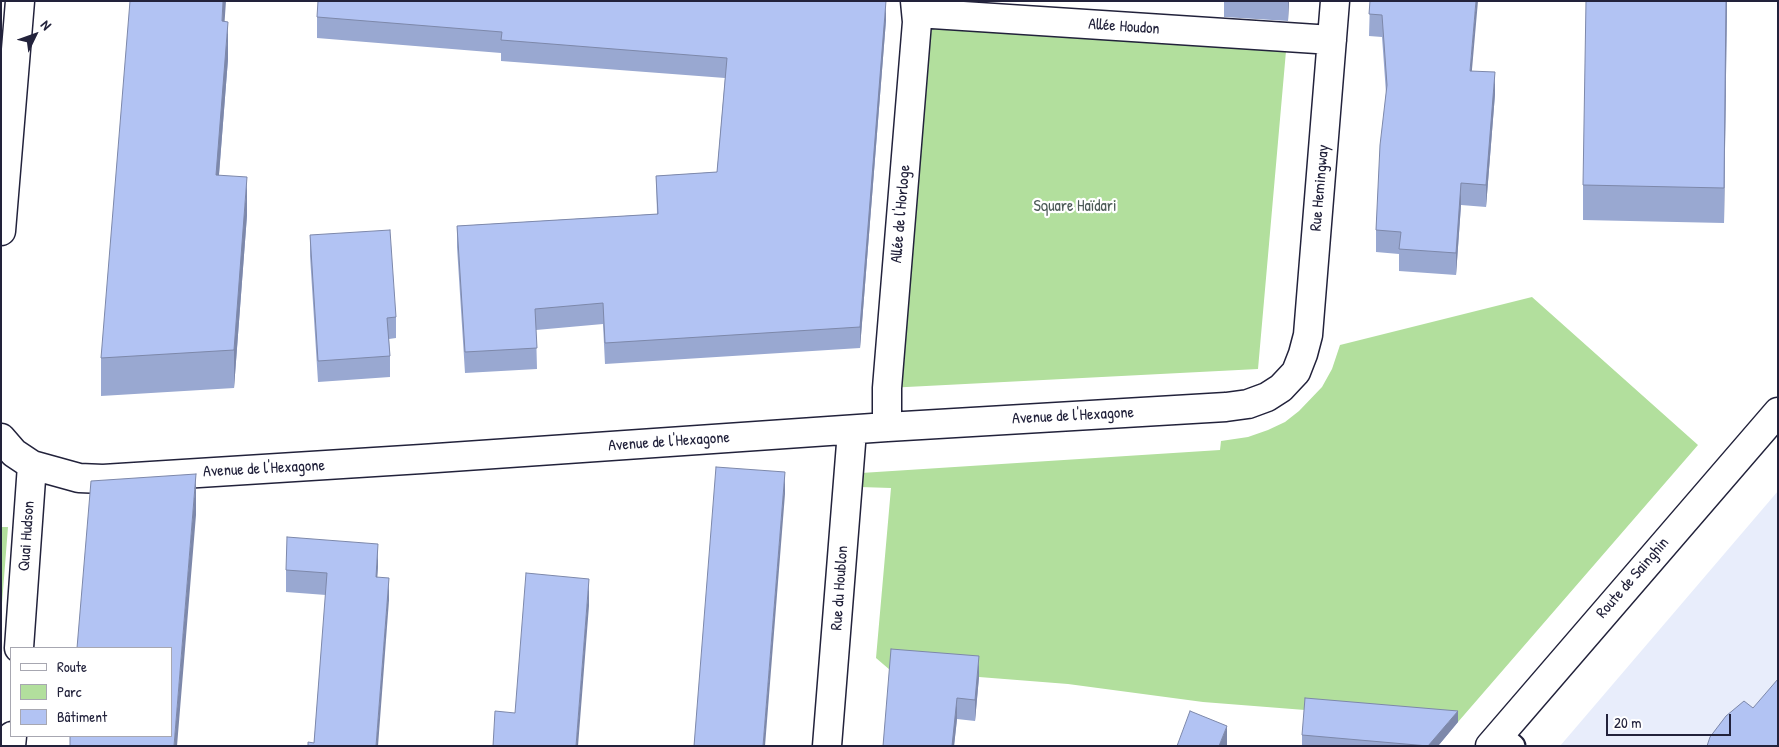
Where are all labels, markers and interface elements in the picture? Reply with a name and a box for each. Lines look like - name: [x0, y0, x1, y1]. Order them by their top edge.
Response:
- north arrow: [10, 10, 60, 60]
- text: N: [37, 15, 56, 34]
- street label: Allée Houdon: [1088, 15, 1160, 39]
- street label: Rue Hemingway: [1307, 144, 1333, 232]
- street label: Allée de l'Horloge: [887, 164, 915, 264]
- park label: Square Haïdari: [1033, 197, 1117, 217]
- street label: Avenue de l'Hexagone: [1012, 403, 1134, 429]
- street label: Avenue de l'Hexagone: [608, 428, 730, 456]
- street label: Avenue de l'Hexagone: [203, 456, 325, 482]
- street label: Quai Hudson: [15, 500, 39, 572]
- street label: Route de Sainghin: [1593, 534, 1673, 622]
- street label: Rue du Houblon: [827, 545, 853, 631]
- legend: [10, 647, 172, 737]
- text: Route: [57, 656, 87, 677]
- text: Parc: [57, 681, 82, 702]
- scale bar: [1609, 704, 1734, 736]
- text: Bâtiment: [57, 706, 107, 727]
- text: 20 m: [1614, 712, 1641, 733]

